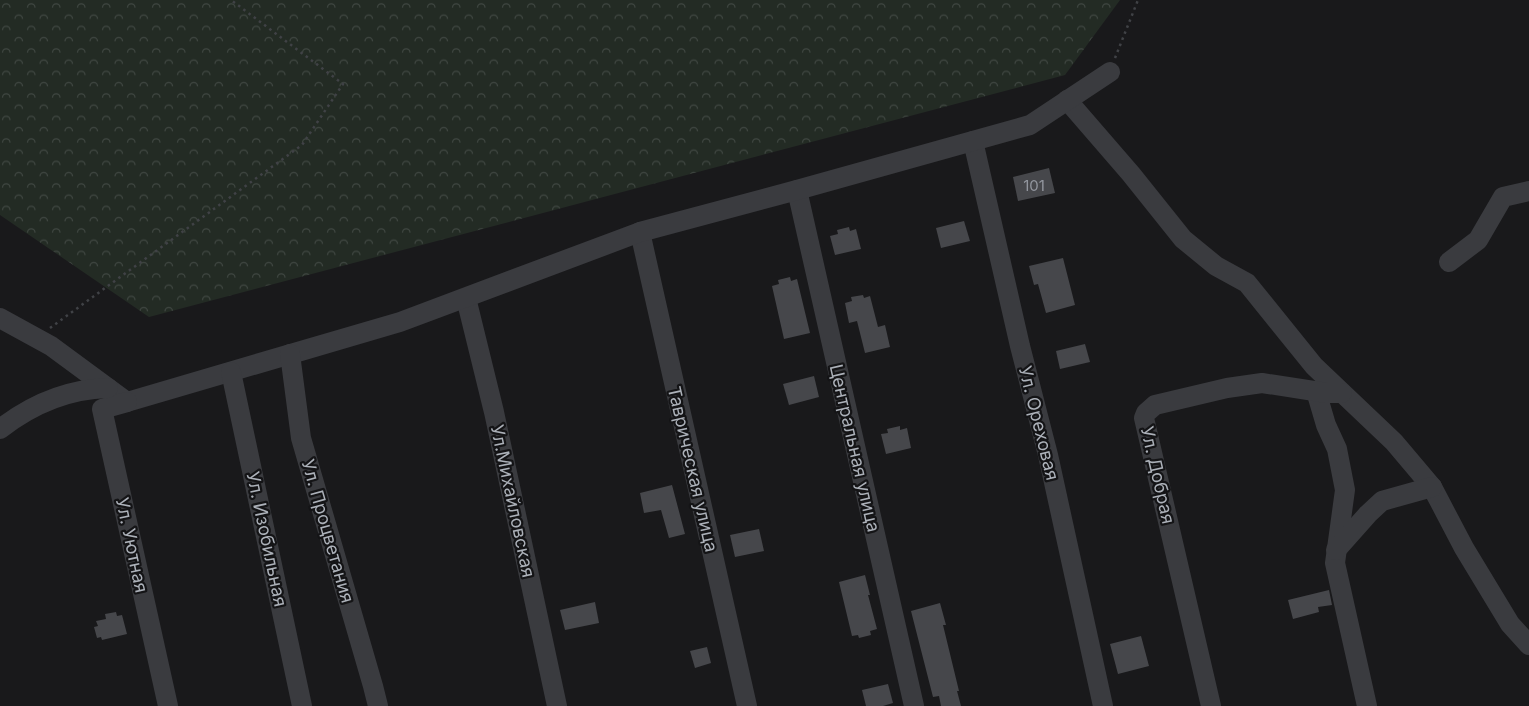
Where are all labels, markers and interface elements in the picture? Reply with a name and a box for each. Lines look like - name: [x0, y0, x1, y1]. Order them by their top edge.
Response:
- house number: 101: [1023, 176, 1045, 195]
- street label: Центральная улица: [825, 362, 885, 534]
- street label: Ул. Ореховая: [1015, 364, 1063, 482]
- street label: Таврическая улица: [664, 384, 722, 554]
- street label: Ул.Михайловская: [487, 423, 539, 579]
- street label: Ул. Добрая: [1137, 424, 1179, 526]
- street label: Ул. Процветания: [297, 457, 359, 605]
- street label: Ул. Изобильная: [242, 470, 292, 608]
- street label: Ул. Уютная: [112, 495, 152, 595]

